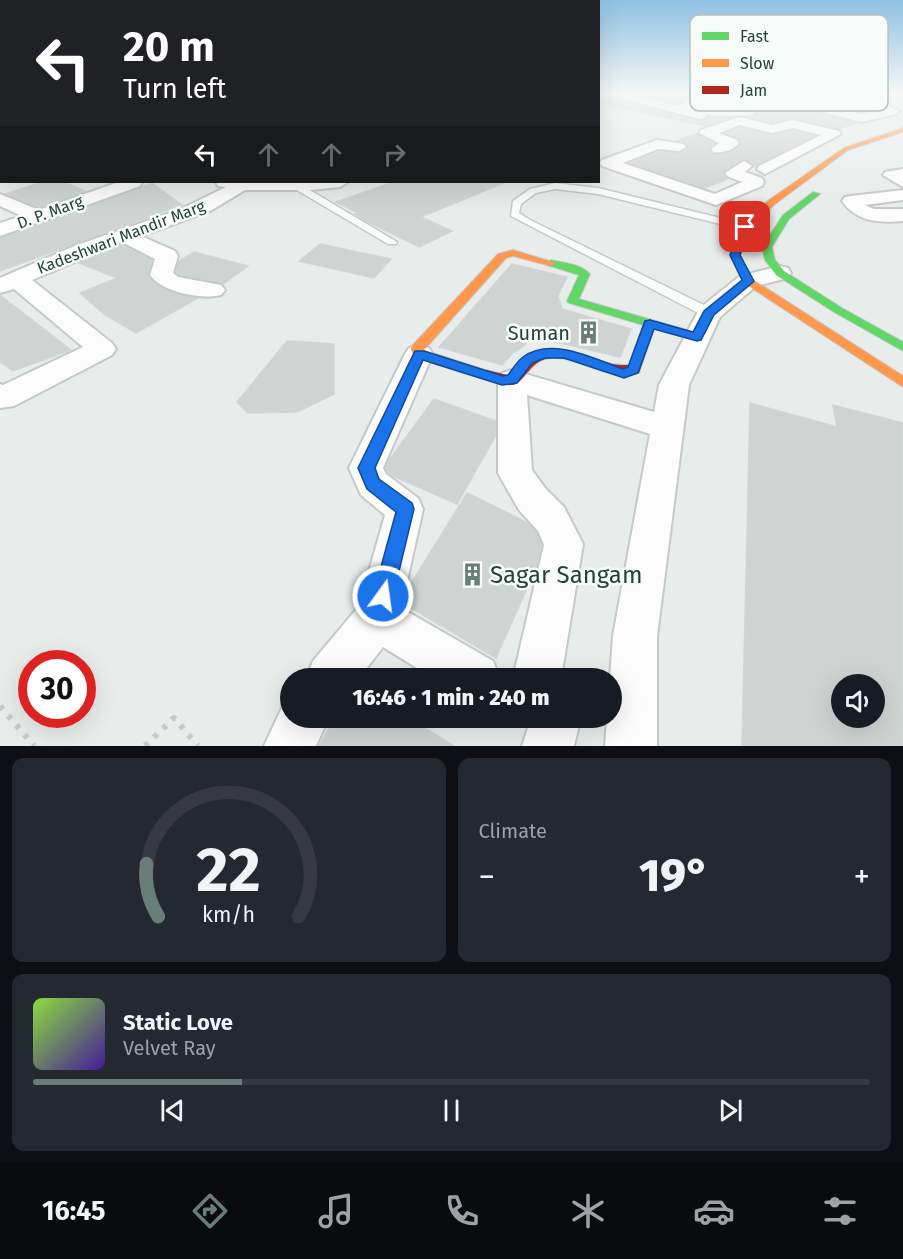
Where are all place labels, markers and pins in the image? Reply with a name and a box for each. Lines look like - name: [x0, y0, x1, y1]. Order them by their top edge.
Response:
- pin: [719, 201, 770, 252]
- building icon: Suman: [575, 320, 601, 346]
- place label: Suman: [508, 321, 570, 345]
- place label: Sagar Sangam: [490, 561, 642, 589]
- building icon: Sagar Sangam: [459, 562, 485, 588]

